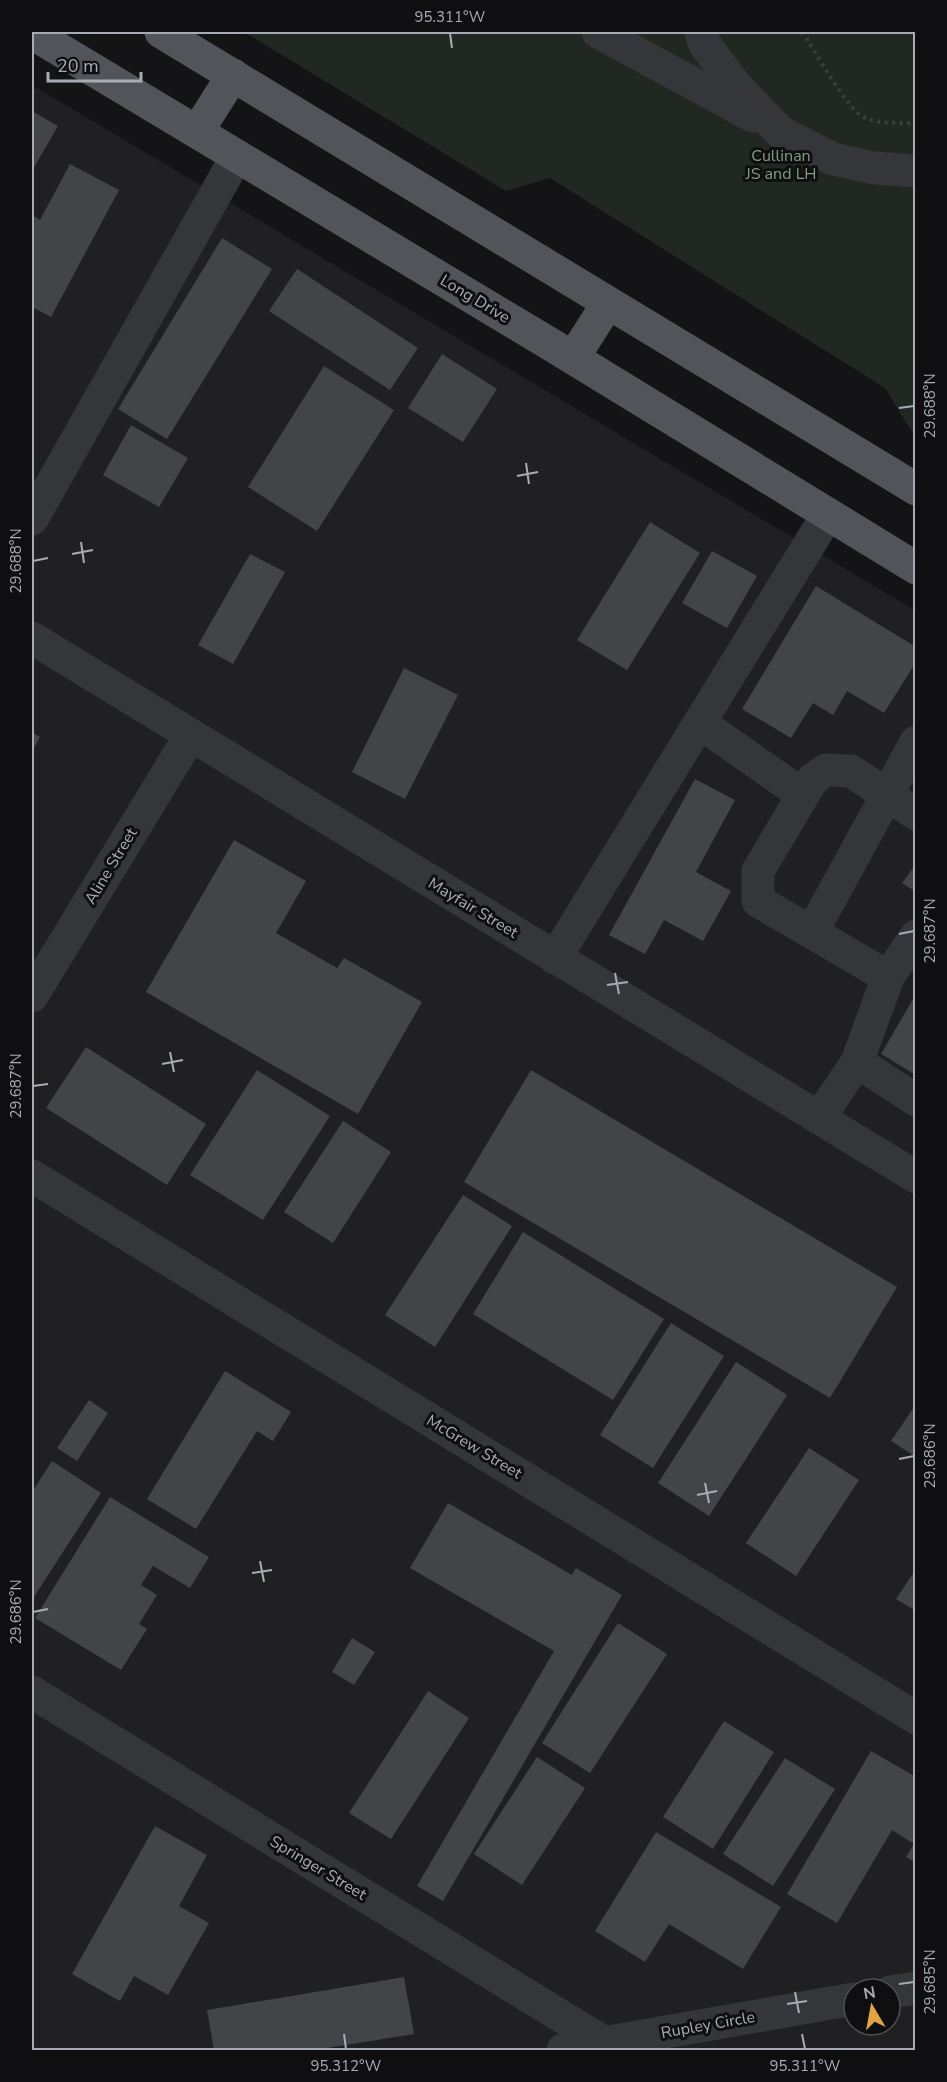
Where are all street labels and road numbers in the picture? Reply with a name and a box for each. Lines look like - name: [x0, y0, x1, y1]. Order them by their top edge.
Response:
- street label: Long Drive: [436, 269, 514, 329]
- street label: Aline Street: [80, 823, 143, 908]
- street label: Mayfair Street: [424, 872, 522, 944]
- street label: McGrew Street: [422, 1410, 526, 1484]
- street label: Springer Street: [266, 1830, 371, 1906]
- street label: Rupley Circle: [659, 2006, 757, 2044]

